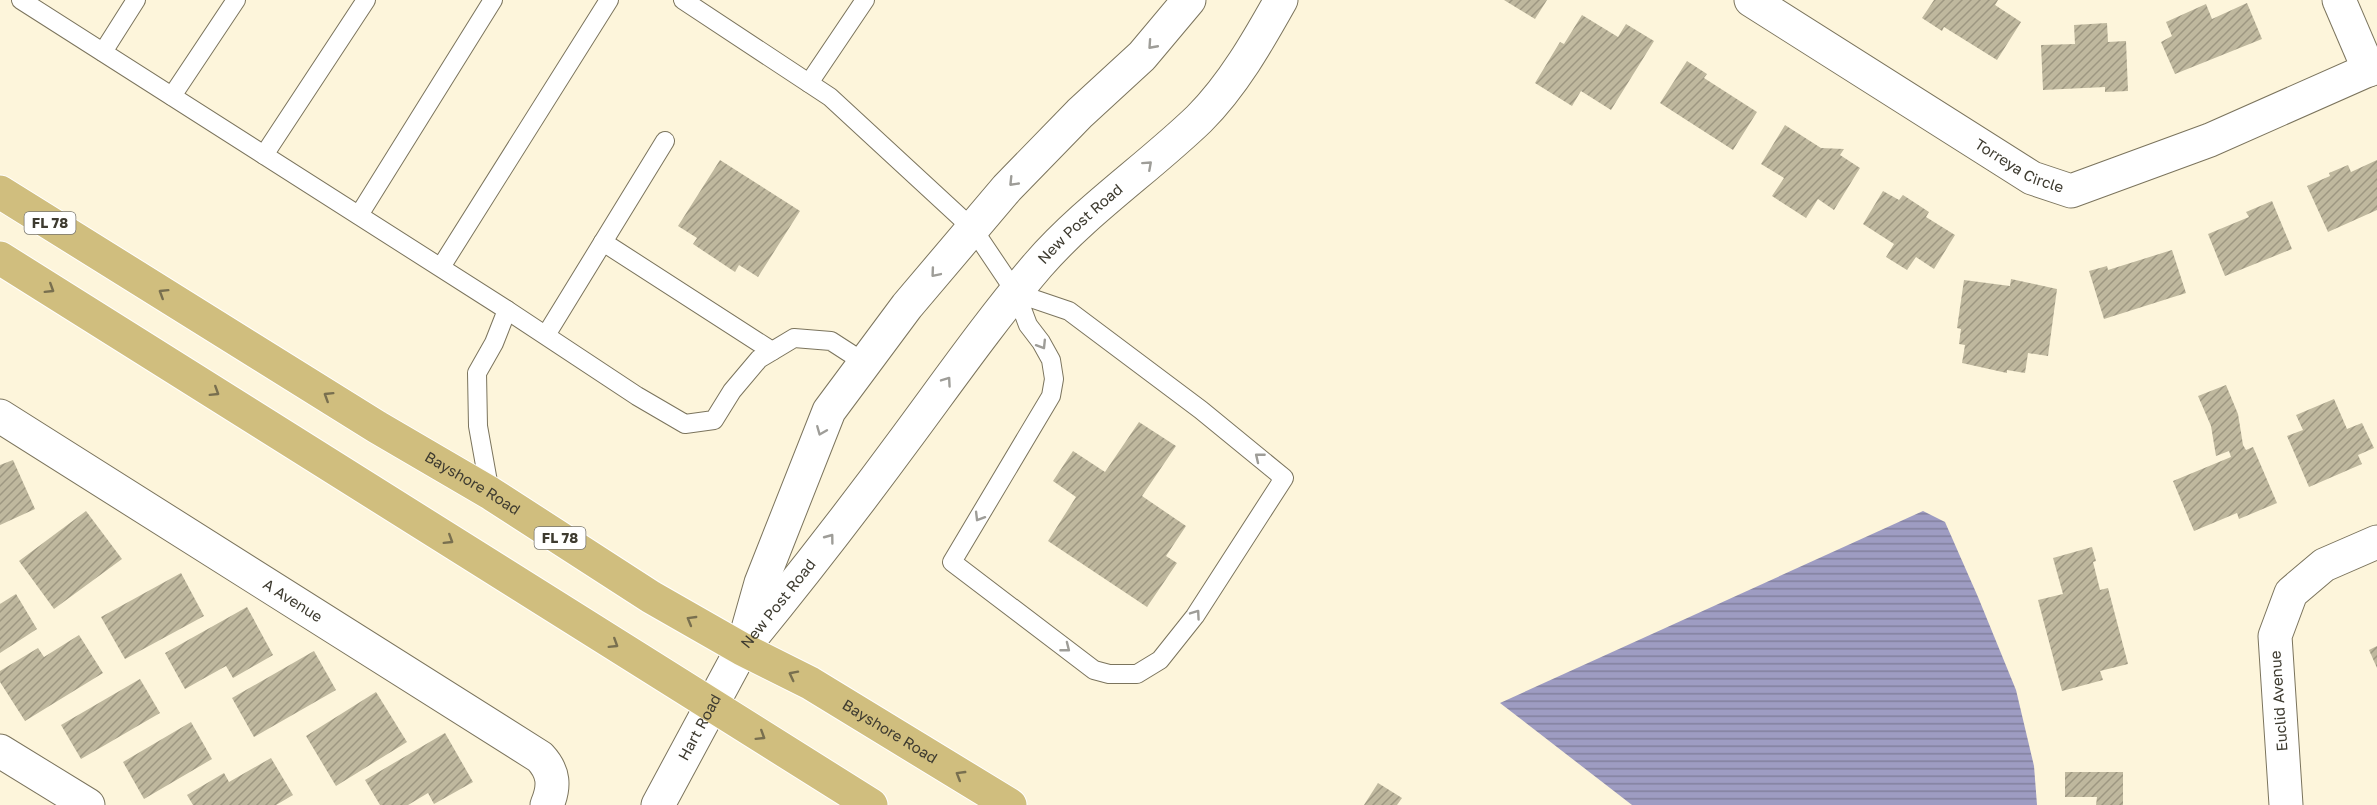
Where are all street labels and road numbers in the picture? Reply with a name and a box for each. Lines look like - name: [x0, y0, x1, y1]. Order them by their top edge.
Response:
- street label: Torreya Circle: [1972, 134, 2066, 196]
- street label: New Post Road: [1034, 179, 1126, 267]
- road number: FL 78: [25, 212, 76, 234]
- street label: Bayshore Road: [422, 447, 524, 518]
- road number: FL 78: [534, 527, 586, 549]
- street label: New Post Road: [736, 555, 819, 651]
- street label: A Avenue: [260, 574, 326, 626]
- street label: Euclid Avenue: [2265, 650, 2291, 752]
- street label: Hart Road: [674, 691, 724, 763]
- street label: Bayshore Road: [840, 695, 941, 767]

